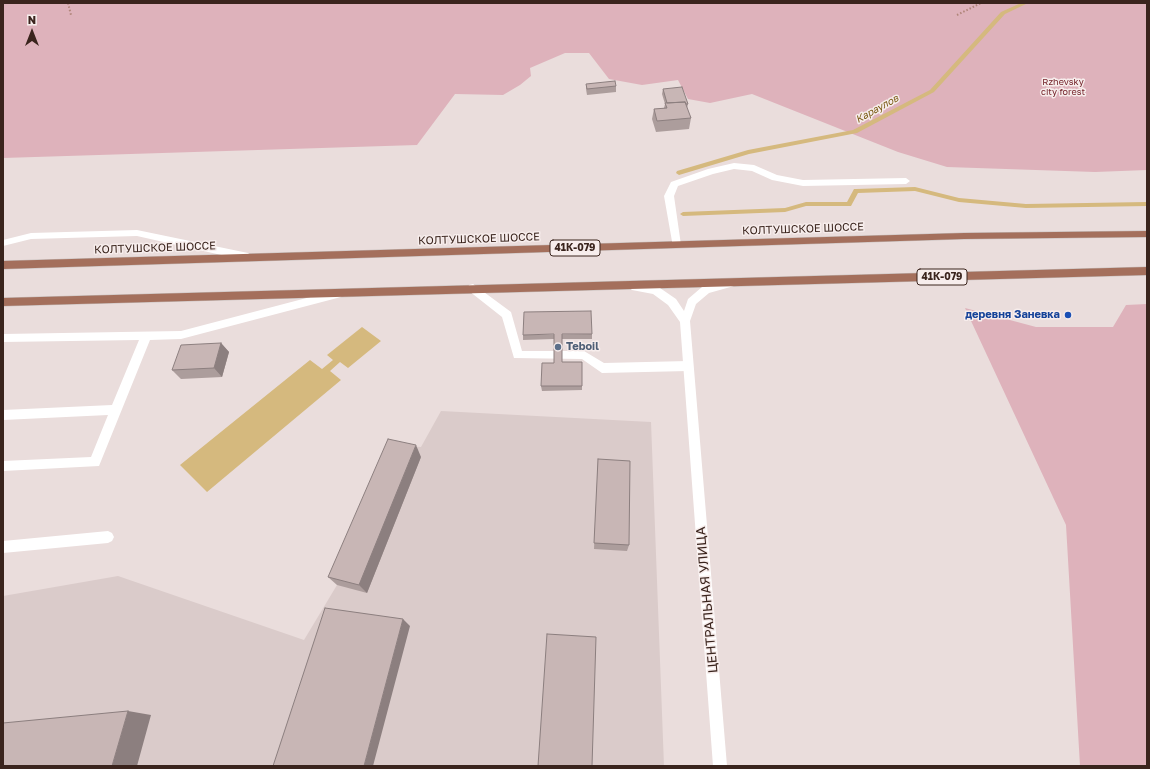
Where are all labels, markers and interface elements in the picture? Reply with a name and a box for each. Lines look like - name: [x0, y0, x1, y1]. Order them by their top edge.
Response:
- north arrow: [12, 12, 52, 52]
- text: N: [28, 13, 36, 26]
- park label: Rzhevsky city forest: [1041, 77, 1085, 98]
- water label: Караулов: [854, 92, 900, 126]
- street label: КОЛТУШСКОЕ ШОССЕ: [742, 220, 864, 238]
- street label: КОЛТУШСКОЕ ШОССЕ: [418, 230, 540, 248]
- street label: КОЛТУШСКОЕ ШОССЕ: [94, 239, 216, 257]
- road number: 41К-079: [550, 240, 600, 256]
- road number: 41К-079: [917, 269, 967, 285]
- place label: деревня Заневка: [965, 308, 1060, 322]
- marker: деревня Заневка: [1063, 310, 1073, 320]
- place label: Teboil: [566, 340, 599, 354]
- marker: Teboil: [553, 342, 563, 352]
- street label: ЦЕНТРАЛЬНАЯ УЛИЦА: [693, 526, 721, 674]

